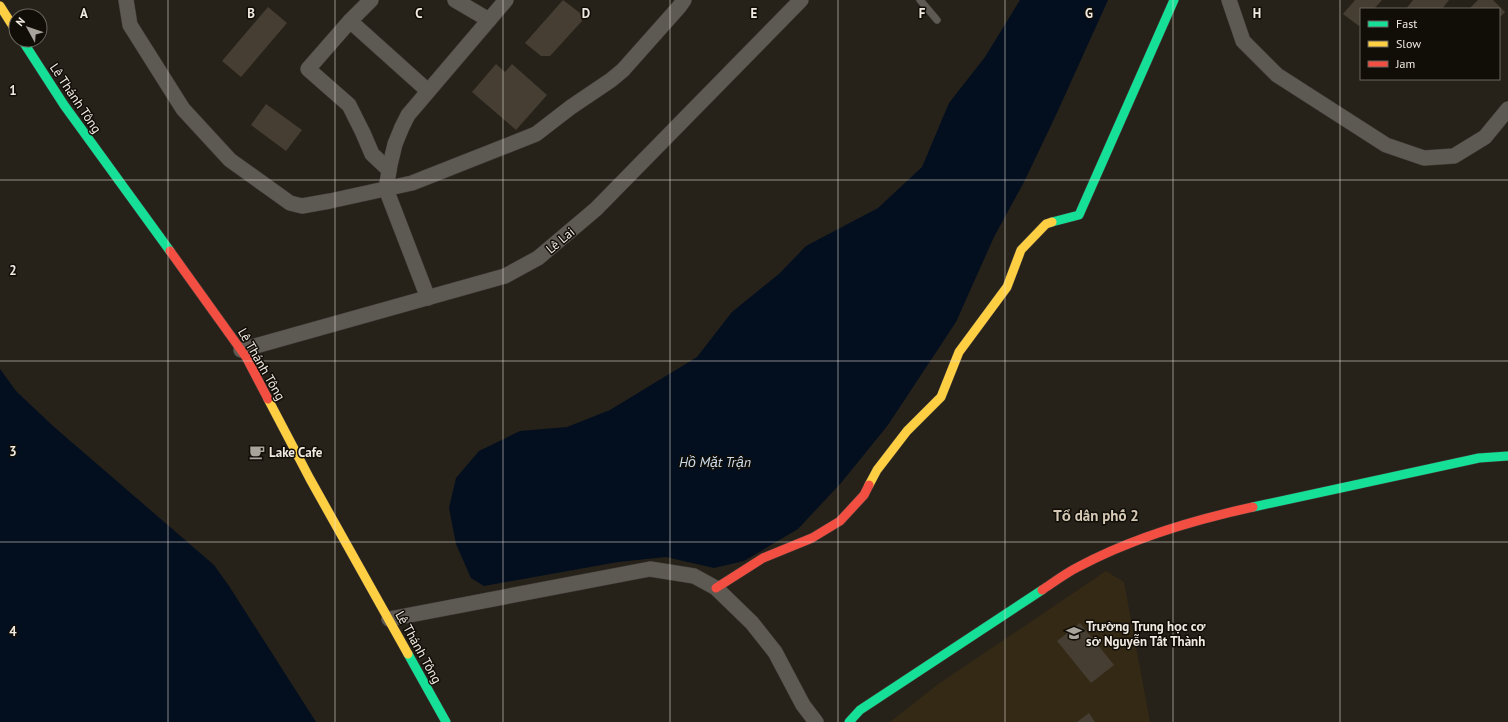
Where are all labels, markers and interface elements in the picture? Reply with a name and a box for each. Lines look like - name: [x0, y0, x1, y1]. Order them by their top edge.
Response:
- text: A: [80, 5, 88, 22]
- text: B: [247, 5, 255, 22]
- text: C: [415, 5, 423, 22]
- text: D: [582, 5, 590, 22]
- text: E: [751, 5, 758, 22]
- text: F: [919, 5, 926, 22]
- text: G: [1085, 5, 1093, 22]
- text: H: [1253, 5, 1261, 22]
- north arrow: [8, 8, 48, 48]
- legend: [1360, 8, 1500, 80]
- text: N: [13, 14, 28, 29]
- text: Fast: [1396, 16, 1417, 31]
- text: Slow: [1396, 36, 1421, 51]
- text: Jam: [1395, 56, 1415, 71]
- street label: Lê Thánh Tông: [46, 60, 105, 136]
- text: 1: [9, 82, 17, 99]
- street label: Lê Lai: [542, 223, 578, 257]
- text: 2: [9, 262, 17, 279]
- street label: Lê Thánh Tông: [234, 325, 289, 403]
- text: 3: [9, 443, 17, 460]
- cafe icon: Lake Cafe: [248, 443, 266, 461]
- place label: Lake Cafe: [269, 444, 323, 461]
- water label: Hồ Mặt Trận: [679, 453, 751, 471]
- district label: Tổ dân phố 2: [1053, 506, 1139, 525]
- street label: Lê Thánh Tông: [392, 608, 446, 687]
- place label: Trường Trung học cơ sở Nguyễn Tất Thành: [1086, 618, 1206, 650]
- text: 4: [9, 623, 17, 640]
- school or university icon: Trường Trung học cơ sở Nguyễn Tất Thành: [1065, 624, 1083, 642]

